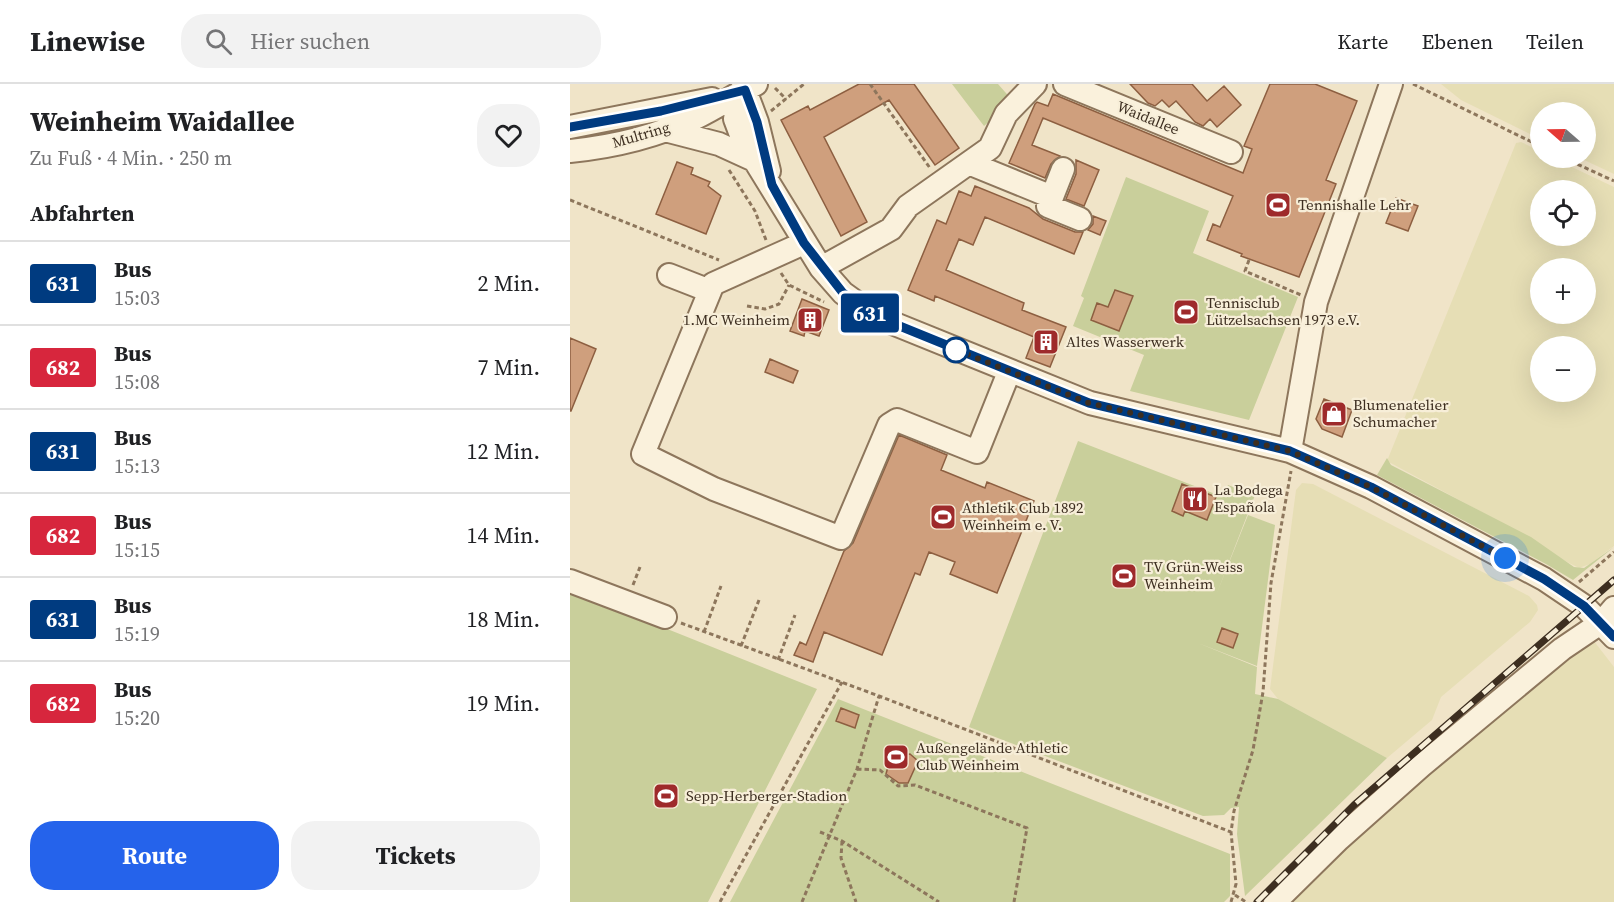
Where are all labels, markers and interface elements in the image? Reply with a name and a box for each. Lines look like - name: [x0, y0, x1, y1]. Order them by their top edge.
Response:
- search box: [181, 14, 601, 68]
- text: Linewise: [30, 22, 145, 60]
- icon: search: [202, 25, 235, 58]
- text: Hier suchen: [250, 26, 370, 56]
- text: Karte: [1337, 27, 1388, 56]
- text: Ebenen: [1421, 27, 1493, 56]
- text: Teilen: [1526, 27, 1584, 56]
- street label: Waidallee: [1114, 95, 1183, 140]
- text: Weinheim Waidallee: [30, 102, 295, 140]
- north arrow: [1530, 102, 1596, 168]
- map controls: [1530, 102, 1596, 402]
- button: heart: [477, 104, 540, 167]
- street label: Multring: [610, 116, 672, 153]
- text: Zu Fuß · 4 Min. · 250 m: [30, 144, 232, 172]
- button: locate: [1530, 180, 1596, 246]
- sports icon: Tennishalle Lehr: [1263, 190, 1293, 220]
- place label: Tennishalle Lehr: [1298, 194, 1412, 215]
- text: Abfahrten: [30, 198, 135, 228]
- text: Bus: [114, 254, 151, 284]
- button: +: [1530, 258, 1596, 324]
- text: 2 Min.: [478, 268, 540, 298]
- text: 631: [46, 269, 80, 298]
- text: 15:03: [114, 284, 160, 312]
- place label: Tennisclub Lützelsachsen 1973 e.V.: [1206, 292, 1360, 330]
- line badge: 631: [836, 294, 904, 332]
- sports icon: Tennisclub Lützelsachsen 1973 e.V.: [1171, 297, 1201, 327]
- text: 631: [853, 299, 887, 328]
- building icon: 1.MC Weinheim: [795, 305, 825, 335]
- place label: 1.MC Weinheim: [683, 309, 790, 330]
- building icon: Altes Wasserwerk: [1031, 327, 1061, 357]
- place label: Altes Wasserwerk: [1066, 331, 1185, 352]
- button: −: [1530, 336, 1596, 402]
- unlabelled marker: [943, 337, 969, 363]
- text: Bus: [114, 338, 151, 368]
- text: 7 Min.: [478, 352, 540, 382]
- text: 682: [46, 353, 80, 382]
- text: 15:08: [114, 368, 160, 396]
- place label: Blumenatelier Schumacher: [1353, 394, 1449, 432]
- shop icon: Blumenatelier Schumacher: [1319, 399, 1349, 429]
- text: Bus: [114, 422, 151, 452]
- text: 12 Min.: [467, 436, 540, 466]
- text: 631: [46, 437, 80, 466]
- text: 15:13: [114, 452, 160, 480]
- place label: La Bodega Española: [1214, 479, 1283, 517]
- restaurant icon: La Bodega Española: [1180, 484, 1210, 514]
- place label: Athletik Club 1892 Weinheim e. V.: [962, 497, 1083, 535]
- sports icon: Athletik Club 1892 Weinheim e. V.: [928, 502, 958, 532]
- text: Bus: [114, 506, 151, 536]
- text: 14 Min.: [467, 520, 540, 550]
- text: 682: [46, 521, 80, 550]
- text: 15:15: [114, 536, 160, 564]
- your location: [1490, 543, 1520, 573]
- place label: TV Grün-Weiss Weinheim: [1144, 556, 1243, 594]
- sports icon: TV Grün-Weiss Weinheim: [1109, 561, 1139, 591]
- text: Bus: [114, 590, 151, 620]
- text: 18 Min.: [467, 604, 540, 634]
- text: 631: [46, 605, 80, 634]
- text: 15:19: [114, 620, 160, 648]
- text: Bus: [114, 674, 151, 704]
- text: 19 Min.: [467, 688, 540, 718]
- text: 682: [46, 689, 80, 718]
- text: 15:20: [114, 704, 160, 732]
- place label: Außengelände Athletic Club Weinheim: [916, 737, 1068, 775]
- sports icon: Außengelände Athletic Club Weinheim: [881, 742, 911, 772]
- sports icon: Sepp-Herberger-Stadion: [651, 781, 681, 811]
- place label: Sepp-Herberger-Stadion: [686, 785, 847, 806]
- button: Route: [30, 821, 279, 890]
- button: Tickets: [291, 821, 540, 890]

